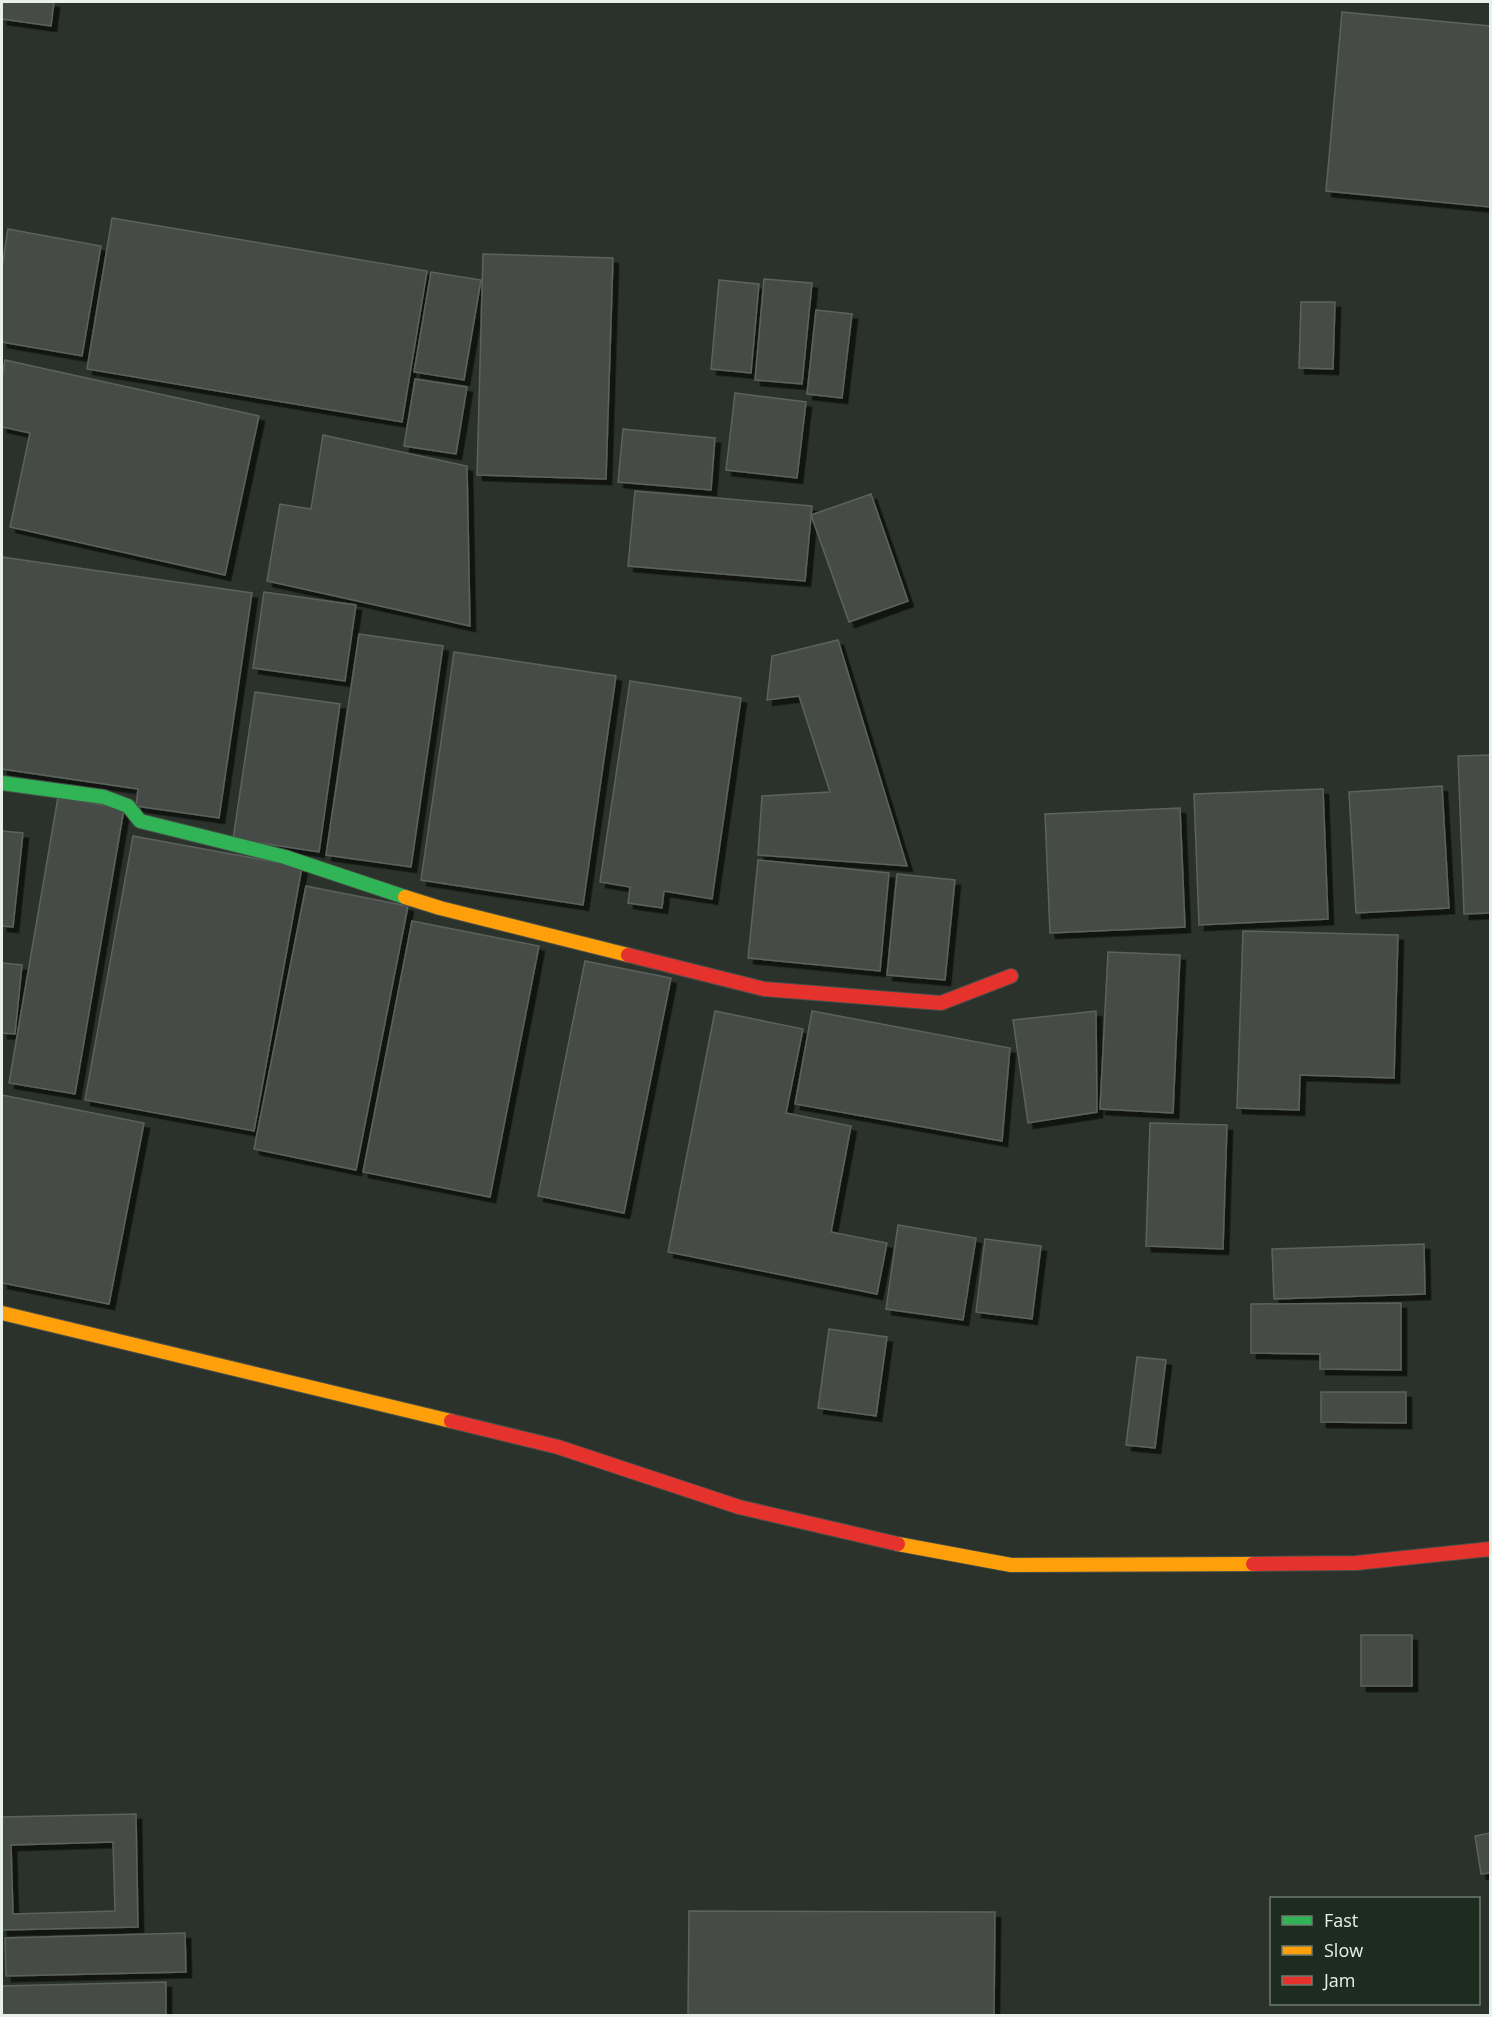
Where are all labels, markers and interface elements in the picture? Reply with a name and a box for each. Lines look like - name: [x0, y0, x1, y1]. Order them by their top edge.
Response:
- legend: [1270, 1897, 1480, 2005]
- text: Fast: [1324, 1908, 1358, 1932]
- text: Slow: [1324, 1938, 1363, 1962]
- text: Jam: [1322, 1968, 1356, 1992]

